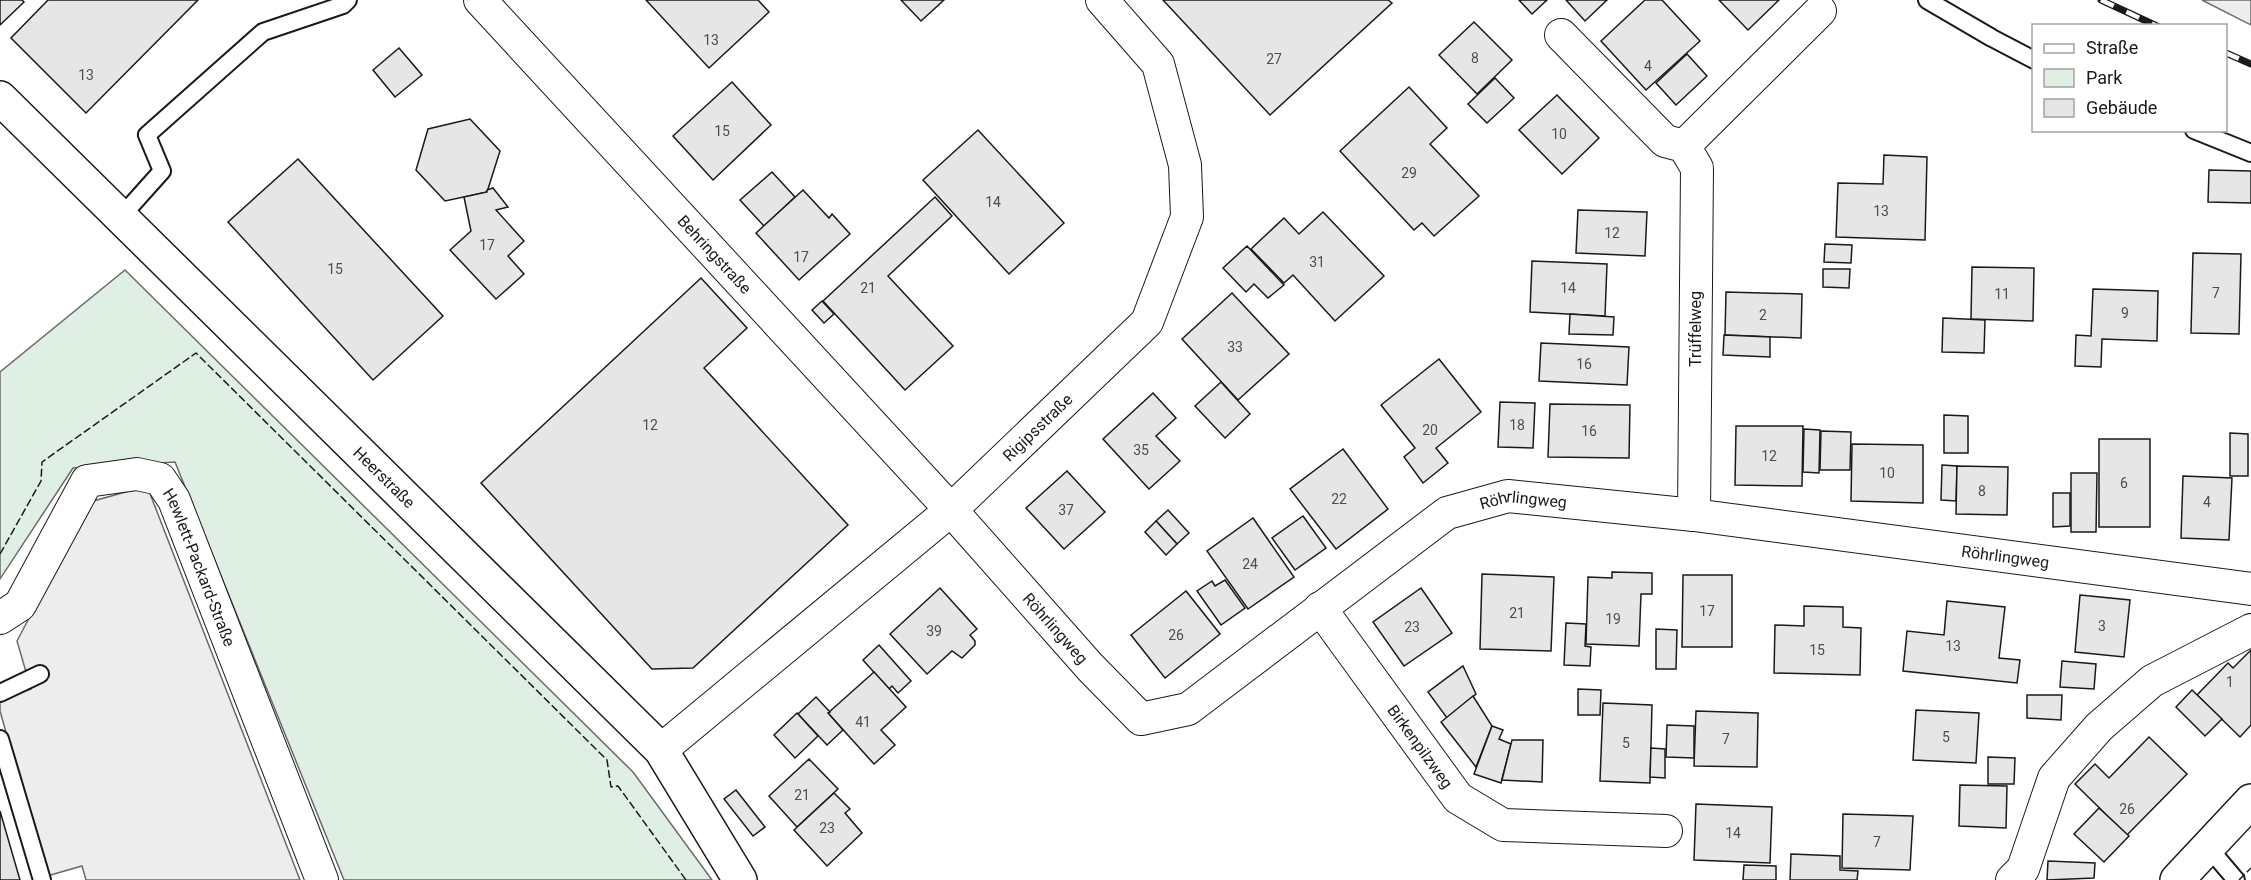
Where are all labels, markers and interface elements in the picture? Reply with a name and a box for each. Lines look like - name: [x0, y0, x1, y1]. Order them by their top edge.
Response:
- legend: [2032, 24, 2227, 132]
- house number: 13: [703, 32, 719, 48]
- text: Straße: [2086, 37, 2138, 58]
- house number: 8: [1471, 50, 1479, 66]
- house number: 27: [1266, 51, 1282, 67]
- house number: 4: [1644, 58, 1652, 74]
- house number: 13: [78, 67, 94, 83]
- text: Park: [2086, 67, 2123, 88]
- text: Gebäude: [2086, 97, 2157, 118]
- house number: 15: [714, 123, 730, 139]
- house number: 10: [1551, 126, 1567, 142]
- house number: 29: [1401, 165, 1417, 181]
- house number: 14: [985, 194, 1001, 210]
- house number: 13: [1873, 203, 1889, 219]
- street label: Behringstraße: [674, 211, 756, 297]
- house number: 12: [1604, 225, 1620, 241]
- house number: 17: [479, 237, 495, 253]
- house number: 17: [793, 249, 809, 265]
- house number: 31: [1309, 254, 1325, 270]
- house number: 15: [327, 261, 343, 277]
- house number: 21: [860, 280, 876, 296]
- house number: 14: [1560, 280, 1576, 296]
- house number: 7: [2212, 285, 2220, 301]
- house number: 11: [1994, 286, 2010, 302]
- street label: Trüffelweg: [1686, 291, 1705, 367]
- house number: 9: [2121, 305, 2129, 321]
- house number: 2: [1759, 307, 1767, 323]
- house number: 33: [1227, 339, 1243, 355]
- house number: 16: [1576, 356, 1592, 372]
- street label: Rigipsstraße: [999, 390, 1076, 465]
- house number: 12: [642, 417, 658, 433]
- house number: 18: [1509, 417, 1525, 433]
- house number: 20: [1422, 422, 1438, 438]
- house number: 16: [1581, 423, 1597, 439]
- house number: 35: [1133, 442, 1149, 458]
- street label: Heerstraße: [350, 443, 419, 512]
- house number: 12: [1761, 448, 1777, 464]
- house number: 10: [1879, 465, 1895, 481]
- house number: 6: [2120, 475, 2128, 491]
- house number: 8: [1978, 483, 1986, 499]
- street label: Hewlett-Packard-Straße: [159, 485, 240, 649]
- street label: Röhrlingweg: [1477, 486, 1568, 513]
- house number: 22: [1331, 491, 1347, 507]
- house number: 4: [2203, 494, 2211, 510]
- house number: 37: [1058, 502, 1074, 518]
- street label: Röhrlingweg: [1960, 541, 2050, 572]
- house number: 24: [1242, 556, 1258, 572]
- street label: Röhrlingweg: [1019, 589, 1092, 667]
- house number: 17: [1699, 603, 1715, 619]
- house number: 21: [1509, 605, 1525, 621]
- house number: 19: [1605, 611, 1621, 627]
- house number: 3: [2098, 618, 2106, 634]
- house number: 23: [1404, 619, 1420, 635]
- house number: 39: [926, 623, 942, 639]
- house number: 26: [1168, 627, 1184, 643]
- house number: 13: [1945, 638, 1961, 654]
- house number: 15: [1809, 642, 1825, 658]
- house number: 1: [2226, 674, 2234, 690]
- street label: Birkenpilzweg: [1384, 701, 1457, 792]
- house number: 41: [855, 714, 871, 730]
- house number: 5: [1942, 729, 1950, 745]
- house number: 7: [1722, 731, 1730, 747]
- house number: 5: [1622, 735, 1630, 751]
- house number: 21: [794, 787, 810, 803]
- house number: 26: [2119, 801, 2135, 817]
- house number: 23: [819, 820, 835, 836]
- house number: 14: [1725, 825, 1741, 841]
- house number: 7: [1873, 834, 1881, 850]

